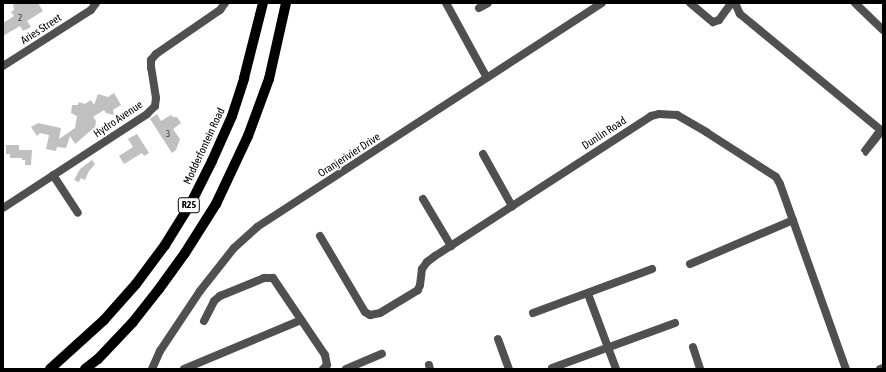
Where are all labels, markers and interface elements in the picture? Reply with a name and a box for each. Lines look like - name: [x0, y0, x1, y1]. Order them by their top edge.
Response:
- street label: Aries Street: [18, 11, 64, 47]
- house number: 2: [18, 13, 22, 23]
- street label: Hydro Avenue: [91, 98, 145, 140]
- street label: Modderfontein Road: [180, 106, 228, 186]
- street label: Dunlin Road: [579, 114, 629, 152]
- house number: 3: [166, 129, 170, 139]
- street label: Oranjerivier Drive: [315, 130, 383, 180]
- road number: R25: [177, 197, 201, 213]

